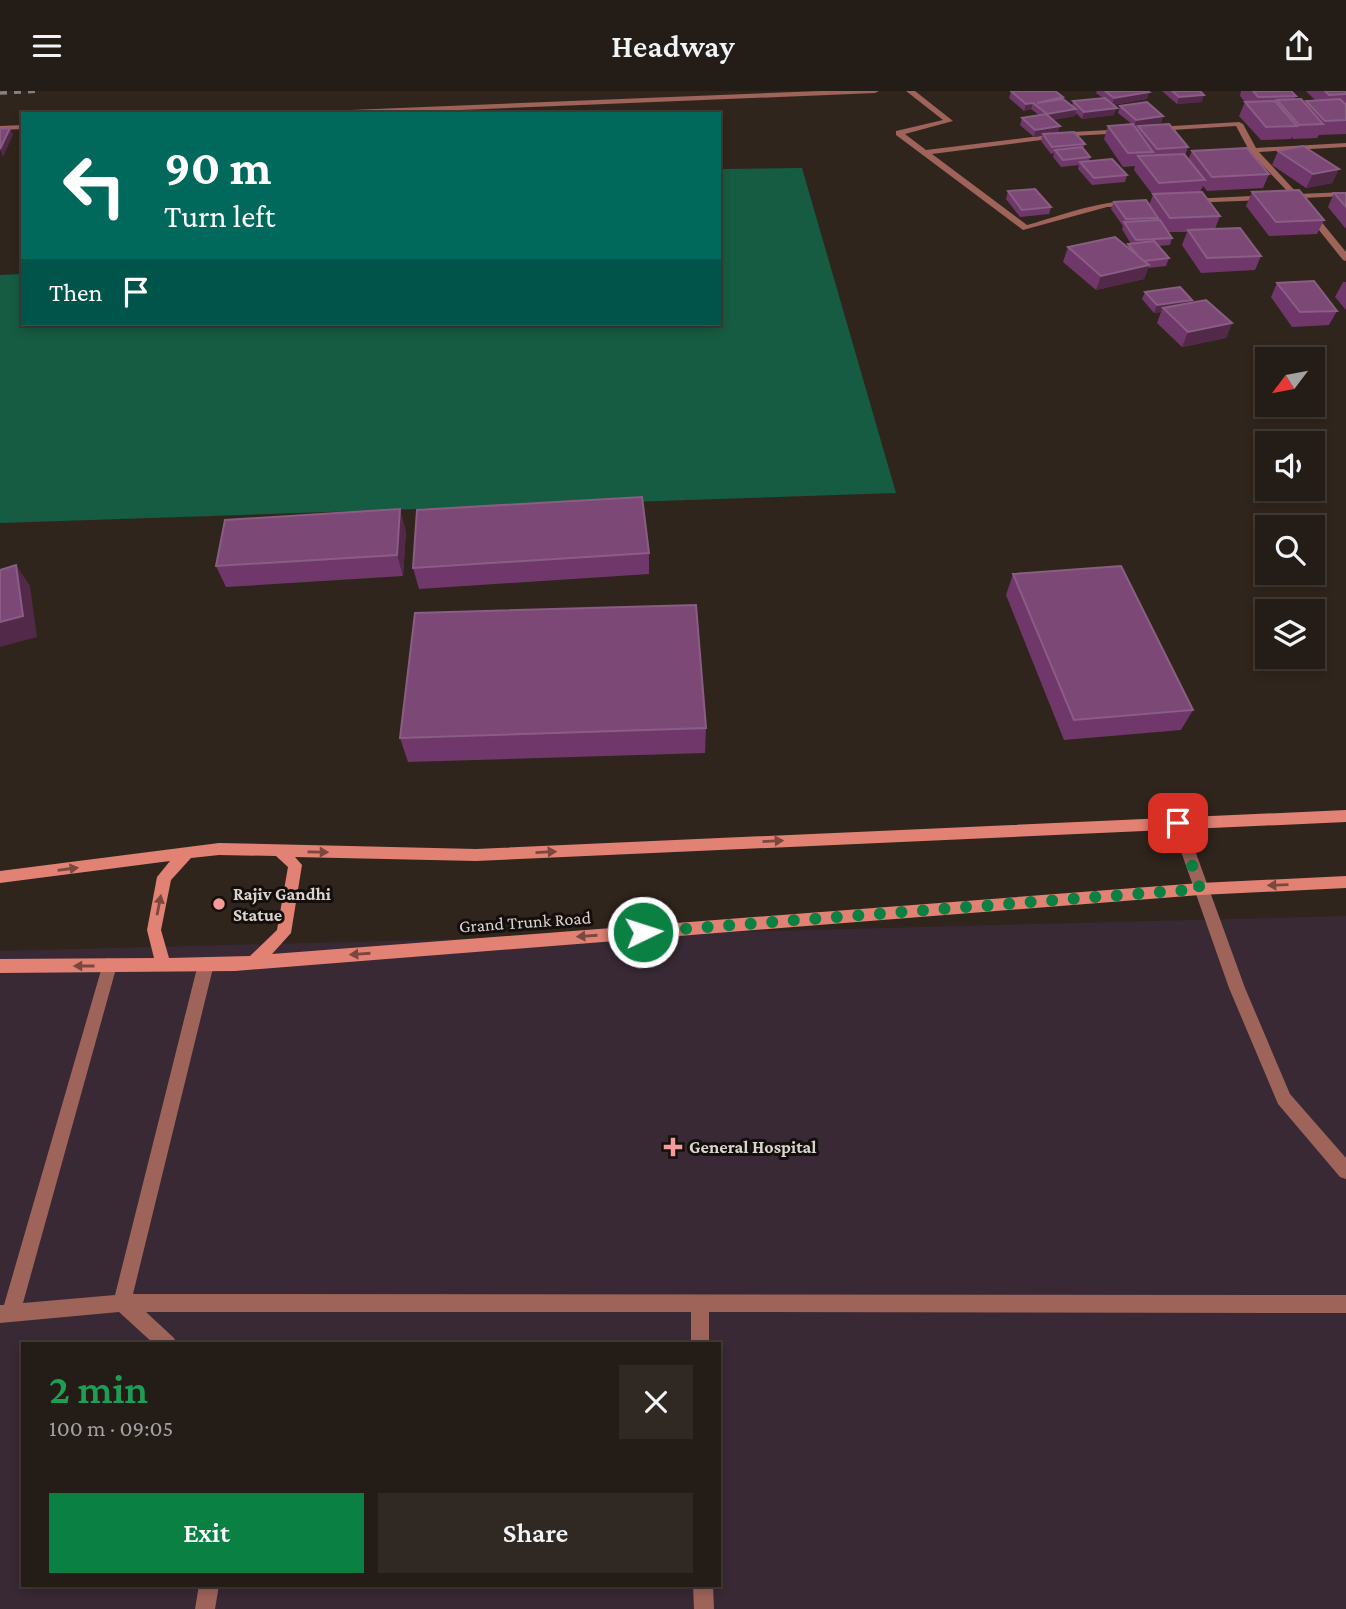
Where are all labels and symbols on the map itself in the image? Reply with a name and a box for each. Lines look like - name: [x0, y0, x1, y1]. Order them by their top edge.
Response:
- north arrow: [1255, 347, 1325, 417]
- pin: [1148, 793, 1208, 853]
- one-way arrow: [762, 835, 784, 846]
- one-way arrow: [308, 846, 330, 857]
- one-way arrow: [535, 846, 557, 857]
- one-way arrow: [57, 864, 79, 875]
- one-way arrow: [1267, 880, 1289, 891]
- place label: Rajiv Gandhi Statue: [233, 884, 332, 925]
- one-way arrow: [153, 894, 164, 916]
- position arrow: [606, 895, 680, 969]
- marker: Rajiv Gandhi Statue: [211, 896, 227, 912]
- street label: Grand Trunk Road: [458, 907, 592, 937]
- one-way arrow: [576, 931, 598, 942]
- one-way arrow: [349, 949, 371, 960]
- one-way arrow: [73, 960, 95, 971]
- marker: General Hospital: [663, 1137, 683, 1157]
- place label: General Hospital: [689, 1137, 817, 1157]

